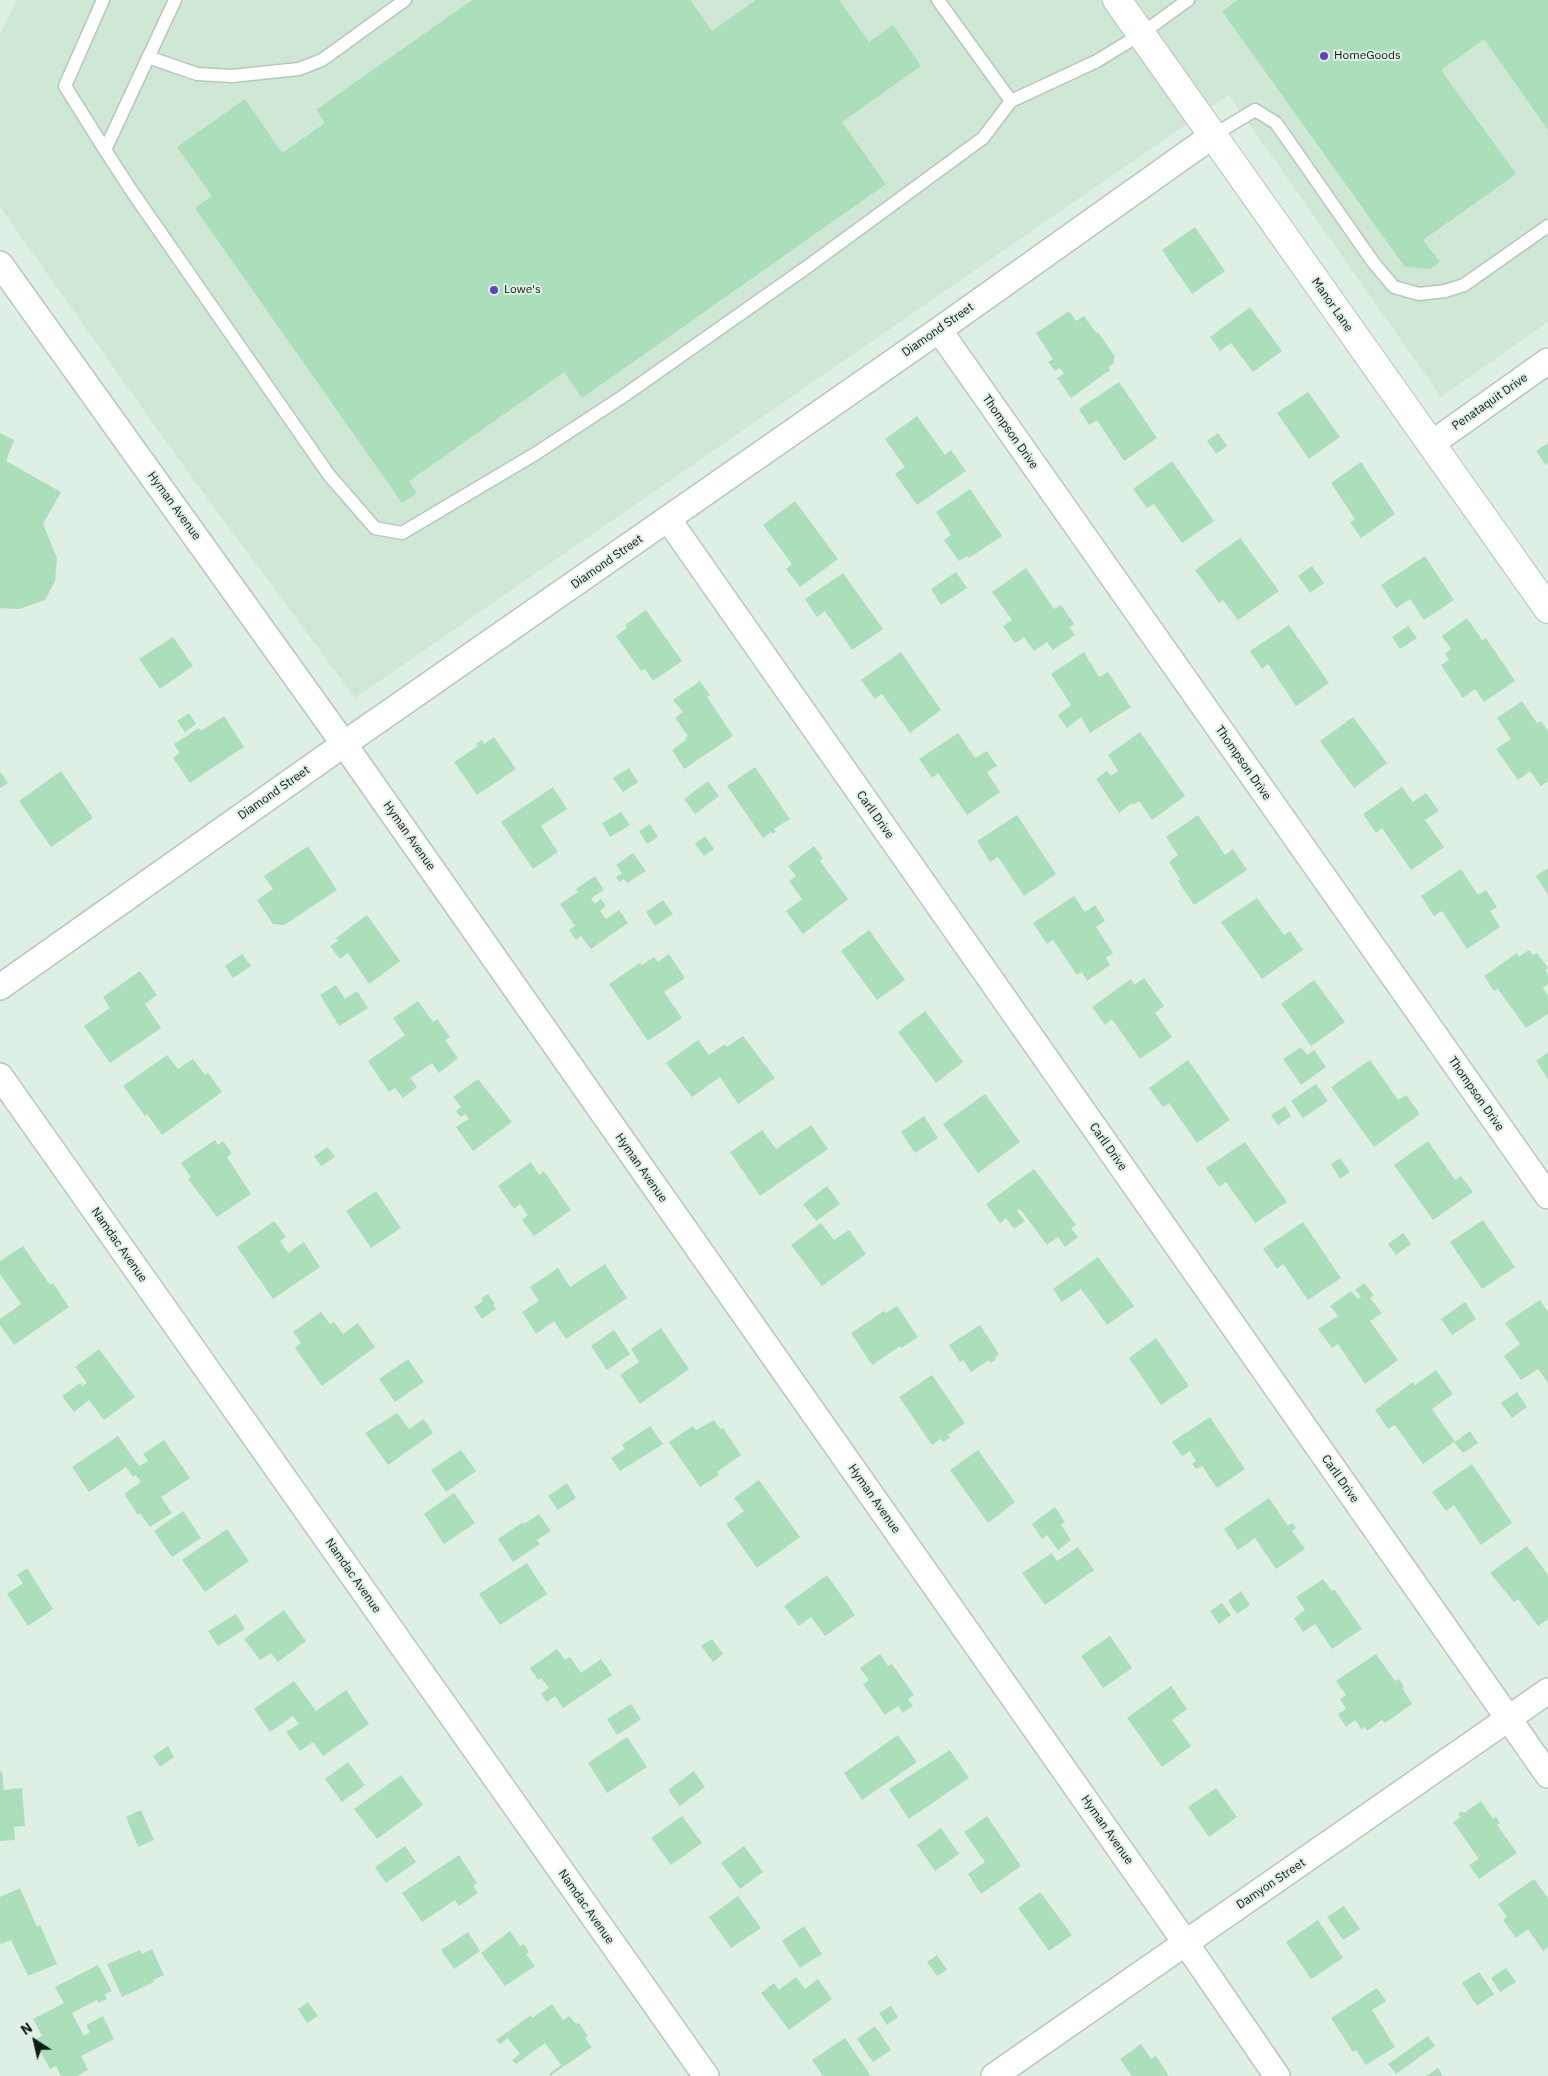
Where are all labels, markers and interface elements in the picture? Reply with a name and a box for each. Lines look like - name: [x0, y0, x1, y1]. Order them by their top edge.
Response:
- place label: HomeGoods: [1334, 49, 1401, 63]
- marker: HomeGoods: [1318, 50, 1330, 62]
- street label: Manor Lane: [1308, 275, 1356, 335]
- place label: Lowe's: [504, 283, 541, 297]
- marker: Lowe's: [488, 284, 500, 296]
- street label: Diamond Street: [899, 300, 977, 360]
- street label: Penataquit Drive: [1449, 371, 1531, 433]
- street label: Thompson Drive: [979, 392, 1041, 472]
- street label: Hyman Avenue: [144, 469, 204, 543]
- street label: Diamond Street: [568, 532, 646, 592]
- street label: Thompson Drive: [1212, 723, 1274, 803]
- street label: Diamond Street: [235, 763, 313, 823]
- street label: Carll Drive: [853, 788, 897, 842]
- street label: Hyman Avenue: [380, 799, 438, 873]
- street label: Thompson Drive: [1445, 1054, 1507, 1134]
- street label: Carll Drive: [1086, 1120, 1130, 1174]
- street label: Hyman Avenue: [612, 1131, 670, 1205]
- street label: Namdac Avenue: [88, 1205, 150, 1285]
- street label: Carll Drive: [1318, 1452, 1362, 1506]
- street label: Hyman Avenue: [845, 1462, 903, 1536]
- street label: Namdac Avenue: [322, 1536, 384, 1616]
- street label: Hyman Avenue: [1078, 1793, 1136, 1867]
- street label: Damyon Street: [1234, 1856, 1308, 1912]
- street label: Namdac Avenue: [555, 1867, 617, 1947]
- north arrow: [10, 2016, 60, 2066]
- text: N: [17, 2018, 36, 2039]

